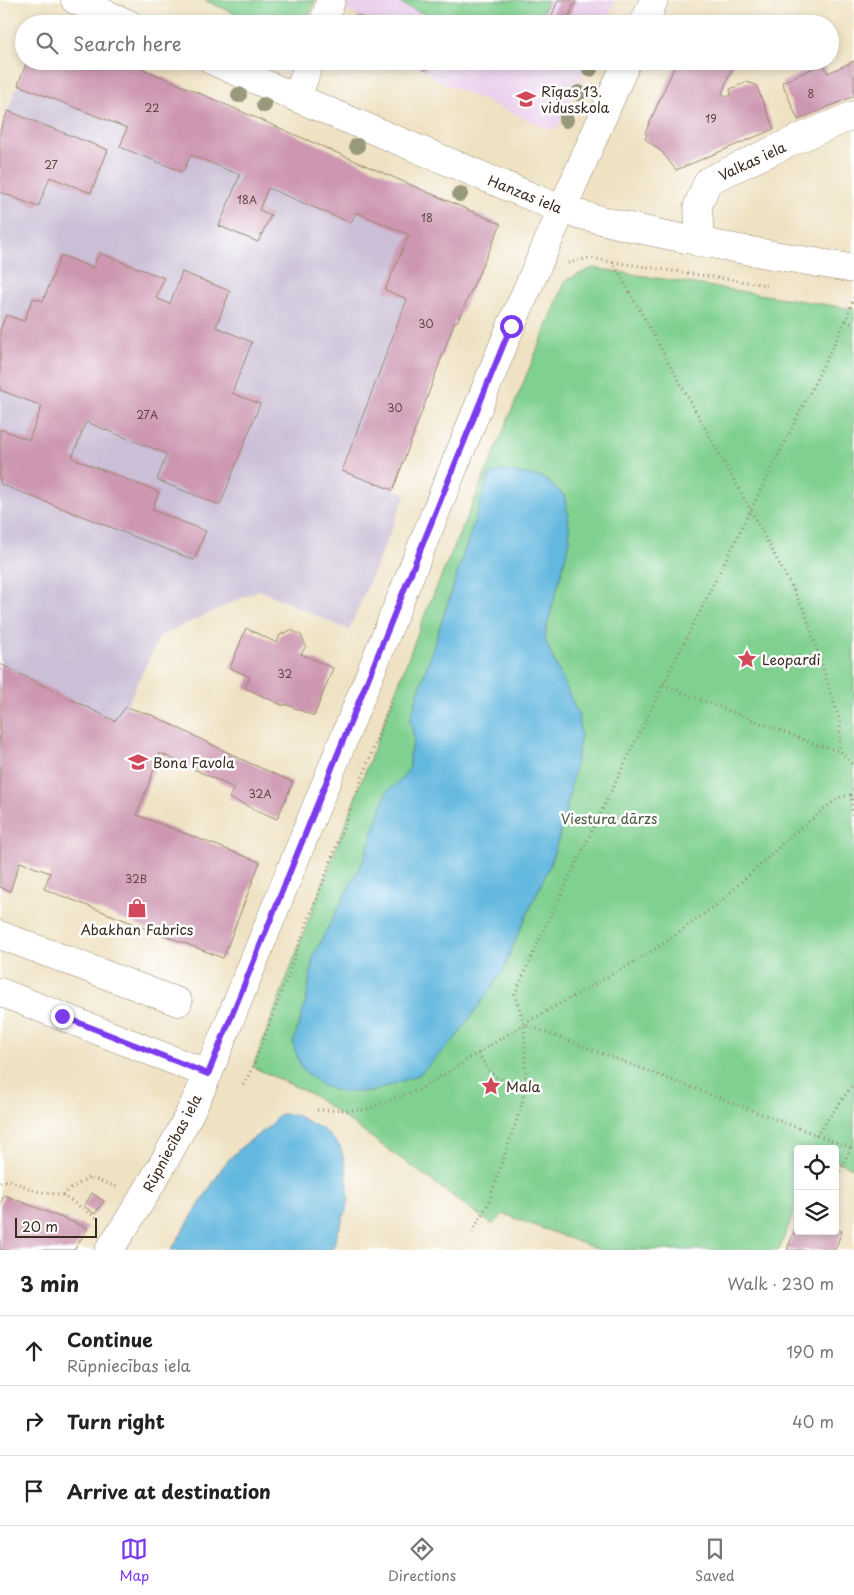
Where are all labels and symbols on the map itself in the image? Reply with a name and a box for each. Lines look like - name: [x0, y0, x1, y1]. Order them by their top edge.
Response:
- place label: Rīgas 13. vidusskola: [541, 81, 610, 118]
- house number: 8: [808, 85, 815, 102]
- school or university icon: Rīgas 13. vidusskola: [515, 88, 537, 110]
- house number: 22: [145, 99, 159, 116]
- house number: 19: [705, 110, 717, 127]
- street label: Valkas iela: [715, 136, 789, 186]
- house number: 27: [44, 156, 58, 173]
- street label: Hanzas iela: [485, 170, 566, 219]
- house number: 18A: [237, 191, 257, 208]
- house number: 18: [421, 209, 433, 226]
- house number: 30: [418, 315, 434, 332]
- route start: [500, 315, 523, 338]
- house number: 30: [387, 399, 403, 416]
- house number: 27A: [136, 406, 158, 423]
- place icon: Leopardi: [736, 648, 758, 670]
- place label: Leopardi: [762, 649, 821, 670]
- house number: 32: [278, 665, 293, 682]
- school or university icon: Bona Favola: [127, 751, 149, 773]
- place label: Bona Favola: [153, 752, 235, 773]
- house number: 32A: [248, 785, 272, 802]
- park label: Viestura dārzs: [561, 808, 657, 829]
- house number: 32B: [125, 870, 147, 887]
- shop icon: Abakhan Fabrics: [126, 897, 148, 919]
- place label: Abakhan Fabrics: [81, 919, 194, 940]
- route end: [51, 1005, 74, 1028]
- place icon: Mala: [480, 1075, 502, 1097]
- place label: Mala: [506, 1076, 541, 1097]
- street label: Rūpniecības iela: [137, 1090, 207, 1196]
- scale bar: [15, 1215, 98, 1238]

